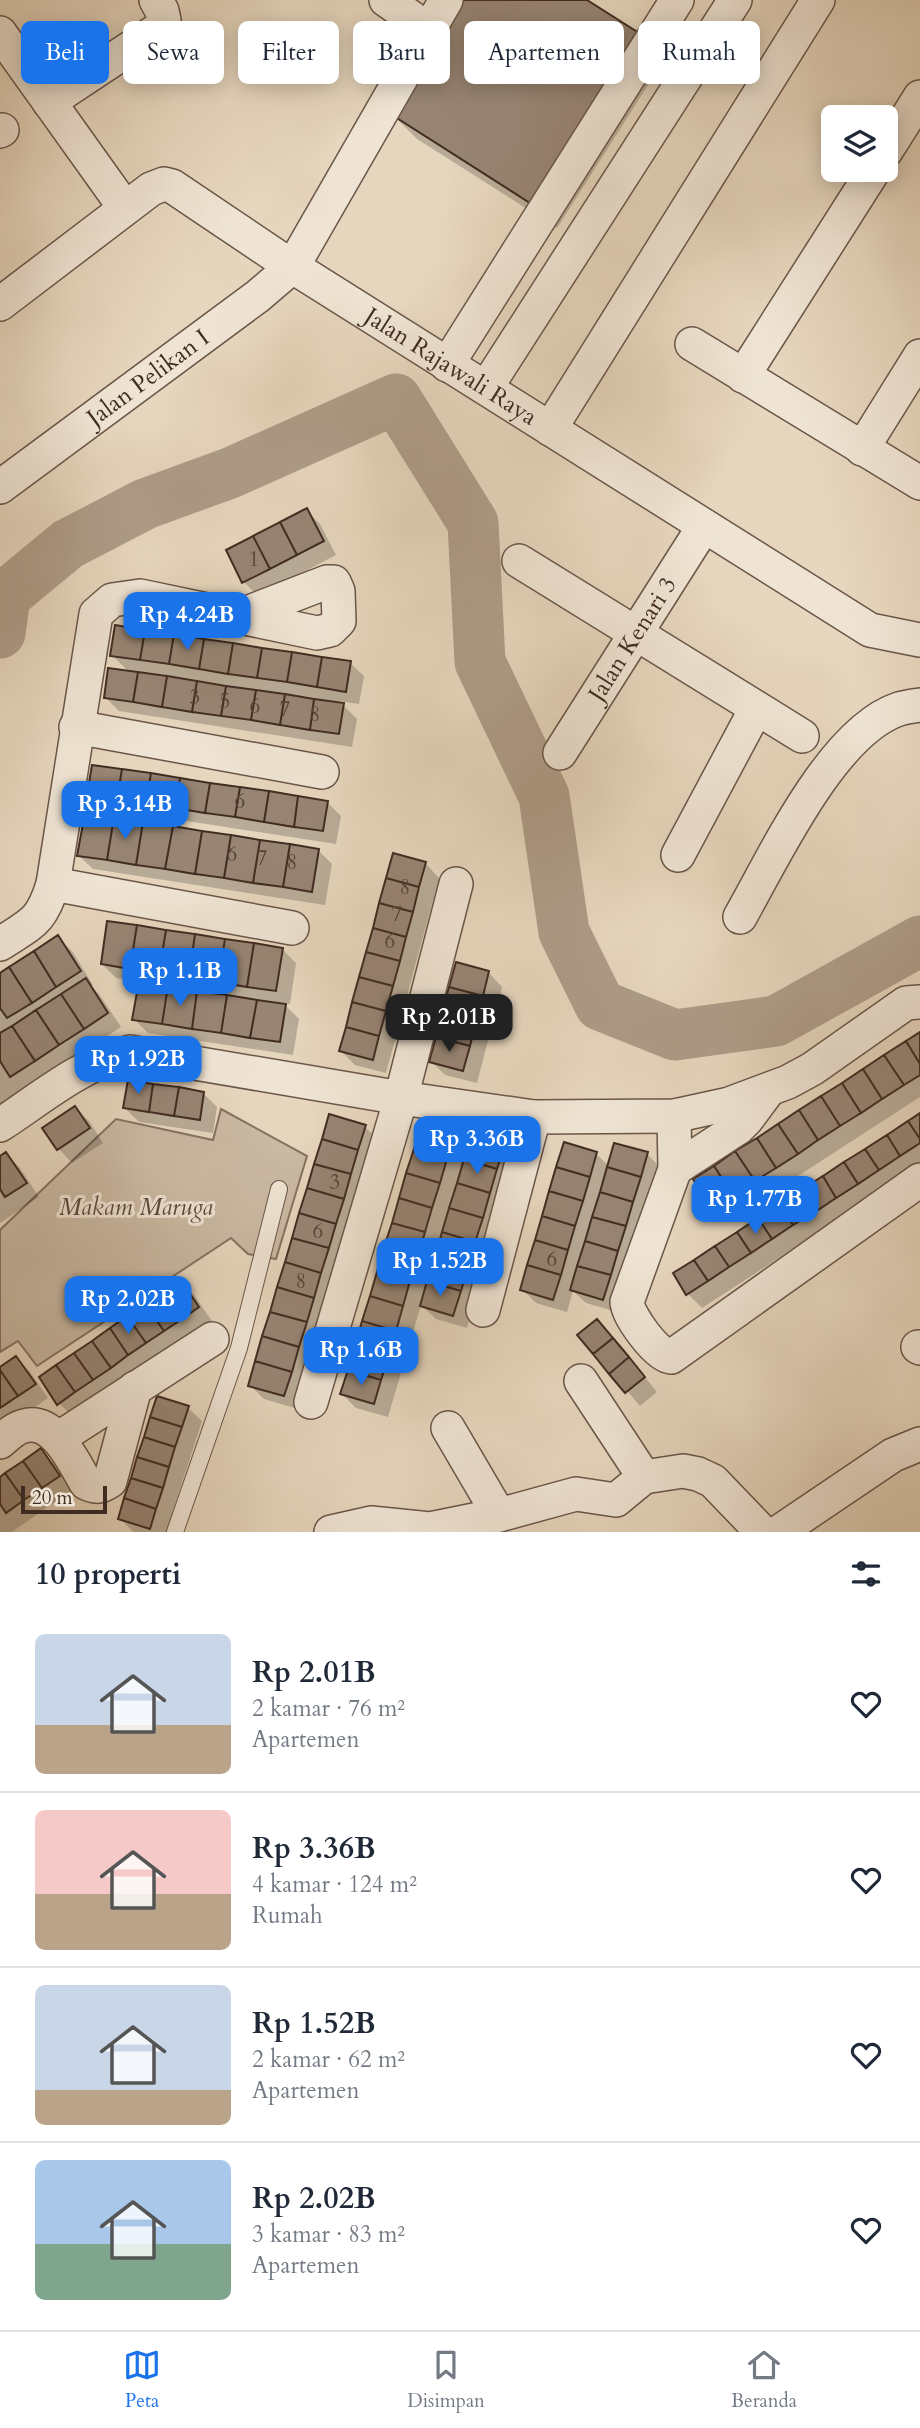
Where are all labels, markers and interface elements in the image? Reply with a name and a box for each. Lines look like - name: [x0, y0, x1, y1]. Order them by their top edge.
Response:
- chip: Beli: [21, 21, 109, 84]
- chip: Sewa: [123, 21, 224, 84]
- chip: Filter: [238, 21, 339, 84]
- chip: Baru: [353, 21, 450, 84]
- chip: Apartemen: [464, 21, 624, 84]
- chip: Rumah: [638, 21, 760, 84]
- map controls: [821, 105, 898, 182]
- button: layers: [821, 105, 898, 182]
- street label: Jalan Rajawali Raya: [356, 298, 544, 433]
- street label: Jalan Pelikan I: [78, 321, 216, 436]
- house number: 1: [249, 545, 259, 574]
- street label: Jalan Kenari 3: [579, 570, 684, 710]
- pin: Rp 4.24B: [115, 592, 259, 652]
- text: Rp 4.24B: [140, 599, 234, 630]
- house number: 3: [190, 683, 200, 712]
- house number: 5: [220, 687, 230, 716]
- house number: 6: [250, 692, 260, 721]
- house number: 7: [280, 695, 291, 724]
- house number: 8: [310, 700, 320, 729]
- pin: Rp 3.14B: [53, 782, 197, 841]
- house number: 6: [235, 787, 245, 816]
- text: Rp 3.14B: [78, 788, 172, 819]
- house number: 6: [227, 840, 237, 869]
- house number: 7: [257, 844, 268, 873]
- house number: 8: [287, 848, 297, 877]
- house number: 8: [400, 873, 410, 902]
- house number: 7: [392, 900, 403, 929]
- house number: 6: [385, 927, 395, 956]
- pin: Rp 1.1B: [115, 948, 245, 1008]
- text: Rp 1.1B: [138, 955, 222, 986]
- pin: Rp 2.01B: [377, 995, 521, 1054]
- text: Rp 2.01B: [402, 1001, 496, 1032]
- pin: Rp 1.92B: [66, 1036, 210, 1096]
- text: Rp 1.92B: [91, 1043, 185, 1074]
- pin: Rp 3.36B: [405, 1116, 549, 1176]
- text: Rp 3.36B: [430, 1123, 524, 1154]
- house number: 3: [330, 1168, 340, 1197]
- pin: Rp 1.77B: [683, 1176, 827, 1236]
- text: Rp 1.77B: [708, 1183, 802, 1214]
- park label: Makam Maruga: [59, 1191, 213, 1224]
- house number: 6: [313, 1217, 323, 1246]
- pin: Rp 1.52B: [368, 1238, 512, 1298]
- text: Rp 1.52B: [393, 1245, 487, 1276]
- house number: 6: [547, 1245, 557, 1274]
- house number: 8: [296, 1267, 306, 1296]
- pin: Rp 2.02B: [56, 1276, 200, 1336]
- text: Rp 2.02B: [81, 1283, 175, 1314]
- pin: Rp 1.6B: [296, 1328, 426, 1387]
- text: Rp 1.6B: [319, 1334, 403, 1365]
- scale bar: [21, 1483, 107, 1515]
- text: 20 m: [32, 1485, 73, 1511]
- text: 10 properti: [35, 1554, 181, 1595]
- icon: filters: [847, 1555, 885, 1593]
- text: Rp 2.01B: [252, 1652, 376, 1693]
- icon: home: [91, 1662, 175, 1746]
- icon: heart: [847, 1685, 885, 1723]
- text: 2 kamar · 76 m²: [252, 1693, 405, 1724]
- text: Apartemen: [252, 1724, 360, 1755]
- text: Rp 3.36B: [252, 1828, 376, 1869]
- icon: home: [91, 1838, 175, 1922]
- icon: heart: [847, 1861, 885, 1899]
- text: 4 kamar · 124 m²: [252, 1869, 417, 1900]
- text: Rumah: [252, 1900, 323, 1931]
- text: Rp 1.52B: [252, 2003, 376, 2044]
- icon: home: [91, 2013, 175, 2097]
- icon: heart: [847, 2036, 885, 2074]
- text: 2 kamar · 62 m²: [252, 2044, 405, 2075]
- text: Apartemen: [252, 2075, 360, 2106]
- text: Rp 2.02B: [252, 2178, 376, 2219]
- icon: home: [91, 2188, 175, 2272]
- icon: heart: [847, 2211, 885, 2249]
- text: 3 kamar · 83 m²: [252, 2219, 405, 2250]
- text: Apartemen: [252, 2250, 360, 2281]
- tab: Peta: [123, 2346, 161, 2414]
- tab: Disimpan: [407, 2346, 485, 2414]
- tab: Beranda: [731, 2346, 797, 2414]

